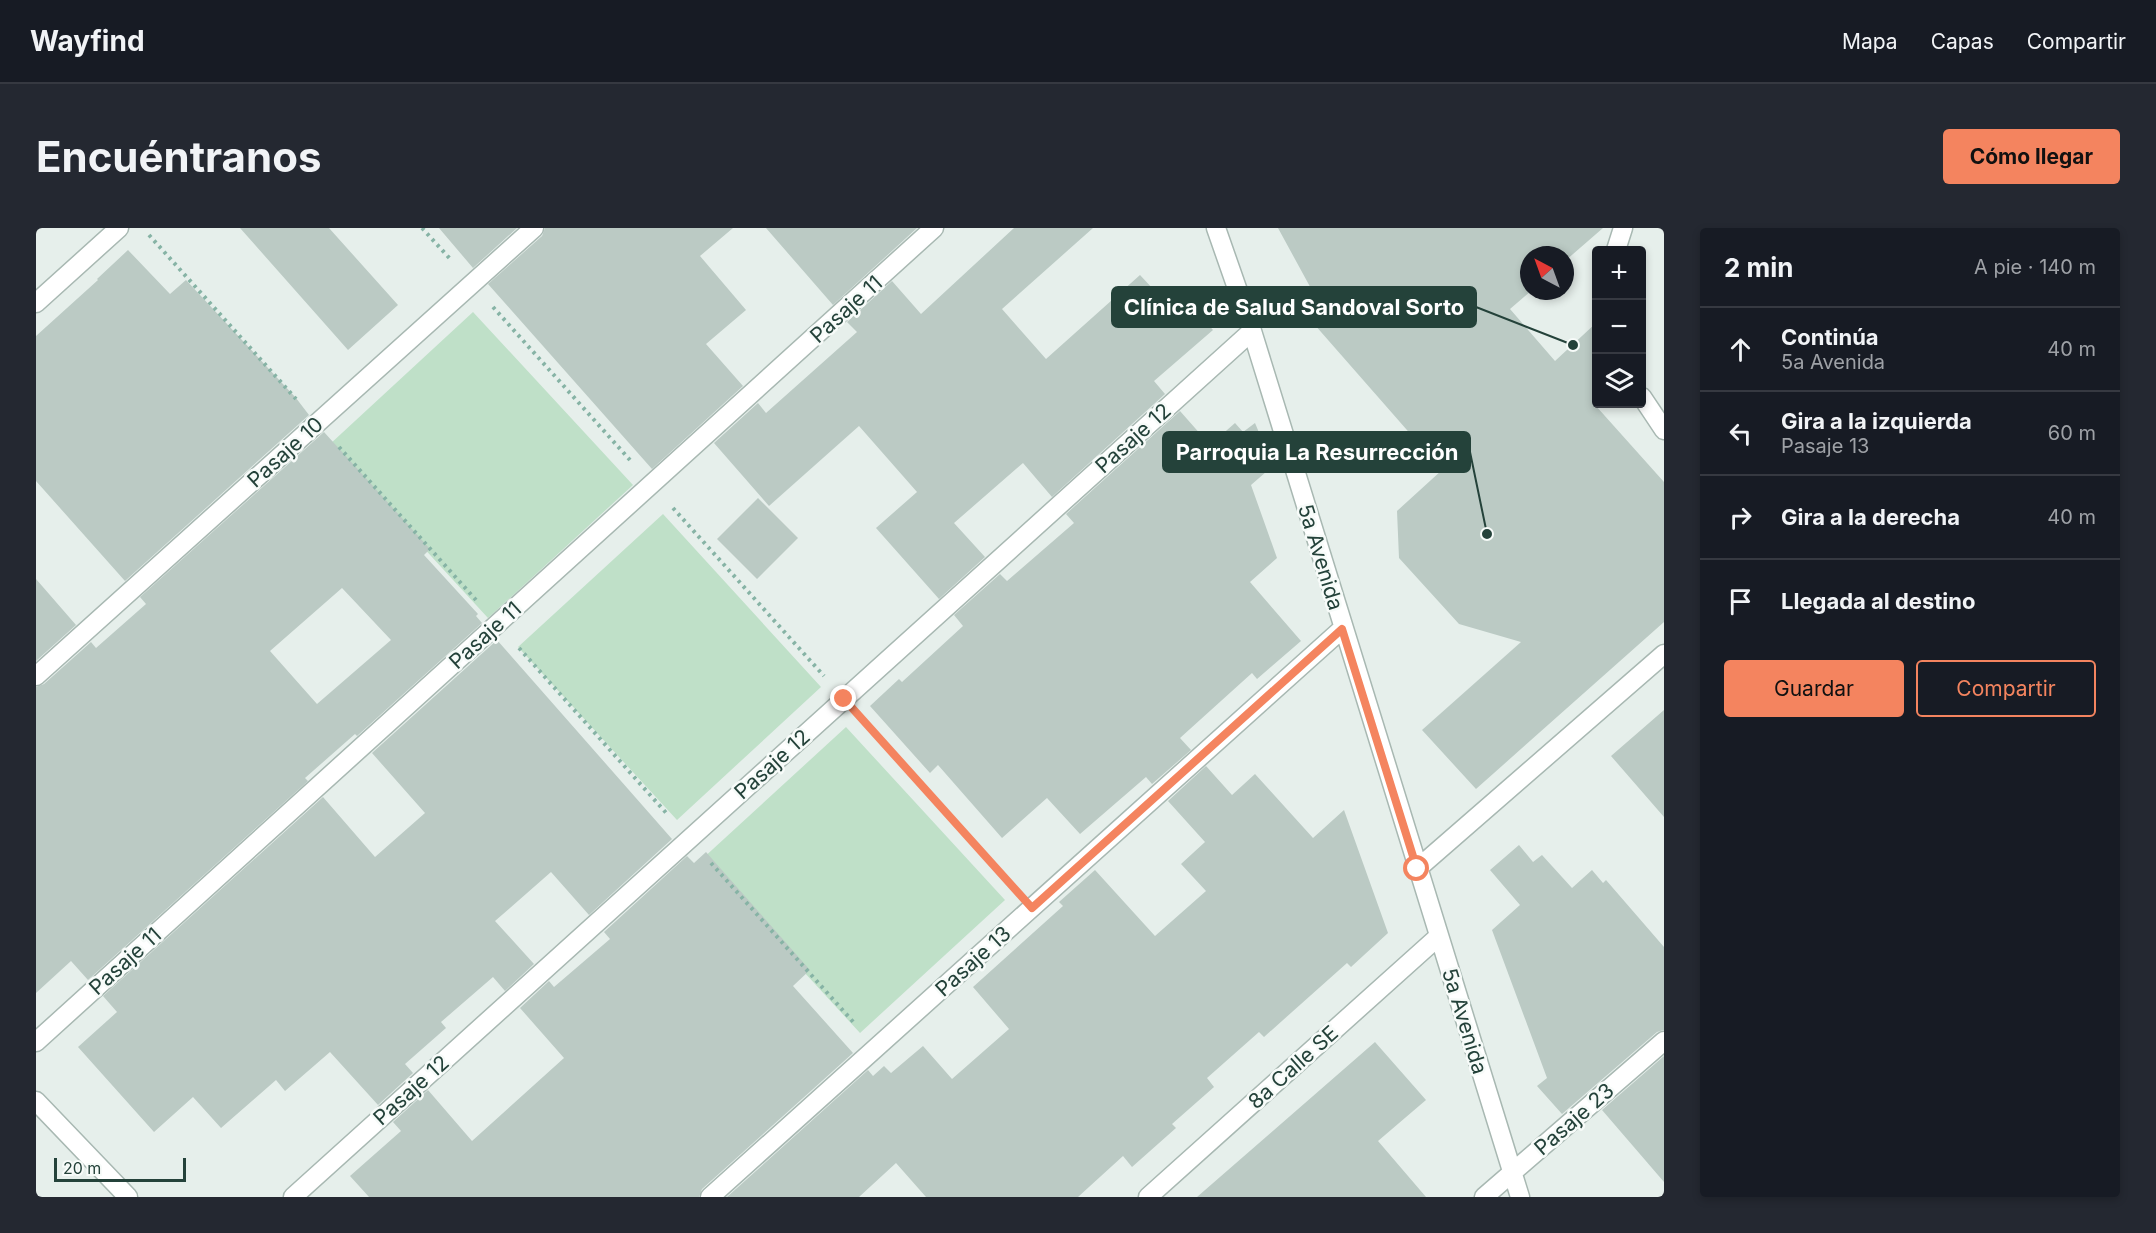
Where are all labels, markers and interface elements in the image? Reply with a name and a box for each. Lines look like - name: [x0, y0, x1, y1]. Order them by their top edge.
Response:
- text: Wayfind: [30, 24, 145, 58]
- text: Mapa: [1842, 29, 1898, 54]
- text: Capas: [1931, 29, 1994, 54]
- text: Compartir: [2027, 29, 2126, 54]
- button: Cómo llegar: [1943, 129, 2120, 184]
- text: Encuéntranos: [36, 131, 321, 182]
- north arrow: [1520, 246, 1574, 300]
- map controls: [1592, 246, 1646, 408]
- button: +: [1592, 246, 1646, 300]
- text: 2 min: [1724, 252, 1794, 283]
- text: A pie · 140 m: [1974, 255, 2096, 279]
- street label: Pasaje 11: [805, 270, 887, 348]
- callout: Clínica de Salud Sandoval Sorto: [1112, 287, 1476, 327]
- text: Clínica de Salud Sandoval Sorto: [1124, 294, 1464, 320]
- button: −: [1592, 300, 1646, 354]
- text: Continúa: [1781, 324, 1879, 350]
- icon: ahead: [1724, 333, 1757, 366]
- text: 40 m: [2047, 337, 2096, 361]
- text: 5a Avenida: [1781, 350, 1885, 374]
- button: layers: [1592, 354, 1646, 408]
- street label: Pasaje 12: [1090, 398, 1176, 478]
- text: Gira a la izquierda: [1781, 408, 1972, 434]
- street label: Pasaje 10: [242, 412, 328, 492]
- icon: left: [1724, 417, 1757, 450]
- text: 60 m: [2048, 421, 2096, 445]
- callout: Parroquia La Resurrección: [1163, 432, 1470, 472]
- text: Pasaje 13: [1781, 434, 1869, 458]
- text: Parroquia La Resurrección: [1176, 439, 1458, 465]
- street label: 5a Avenida: [1293, 501, 1349, 613]
- icon: right: [1724, 501, 1757, 534]
- text: Gira a la derecha: [1781, 504, 1960, 530]
- text: 40 m: [2047, 505, 2096, 529]
- icon: arrive: [1724, 585, 1757, 618]
- text: Llegada al destino: [1781, 588, 1975, 614]
- street label: Pasaje 11: [444, 596, 526, 674]
- button: Guardar: [1724, 660, 1904, 717]
- button: Compartir: [1916, 660, 2096, 717]
- route end: [830, 685, 856, 711]
- street label: Pasaje 12: [729, 724, 815, 804]
- route start: [1403, 855, 1429, 881]
- street label: Pasaje 13: [930, 921, 1016, 1001]
- street label: Pasaje 11: [84, 922, 166, 1000]
- street label: 5a Avenida: [1437, 965, 1493, 1077]
- street label: 8a Calle SE: [1243, 1020, 1343, 1114]
- street label: Pasaje 12: [368, 1050, 454, 1130]
- street label: Pasaje 23: [1529, 1078, 1619, 1160]
- scale bar: [54, 1155, 186, 1182]
- text: 20 m: [63, 1158, 101, 1178]

